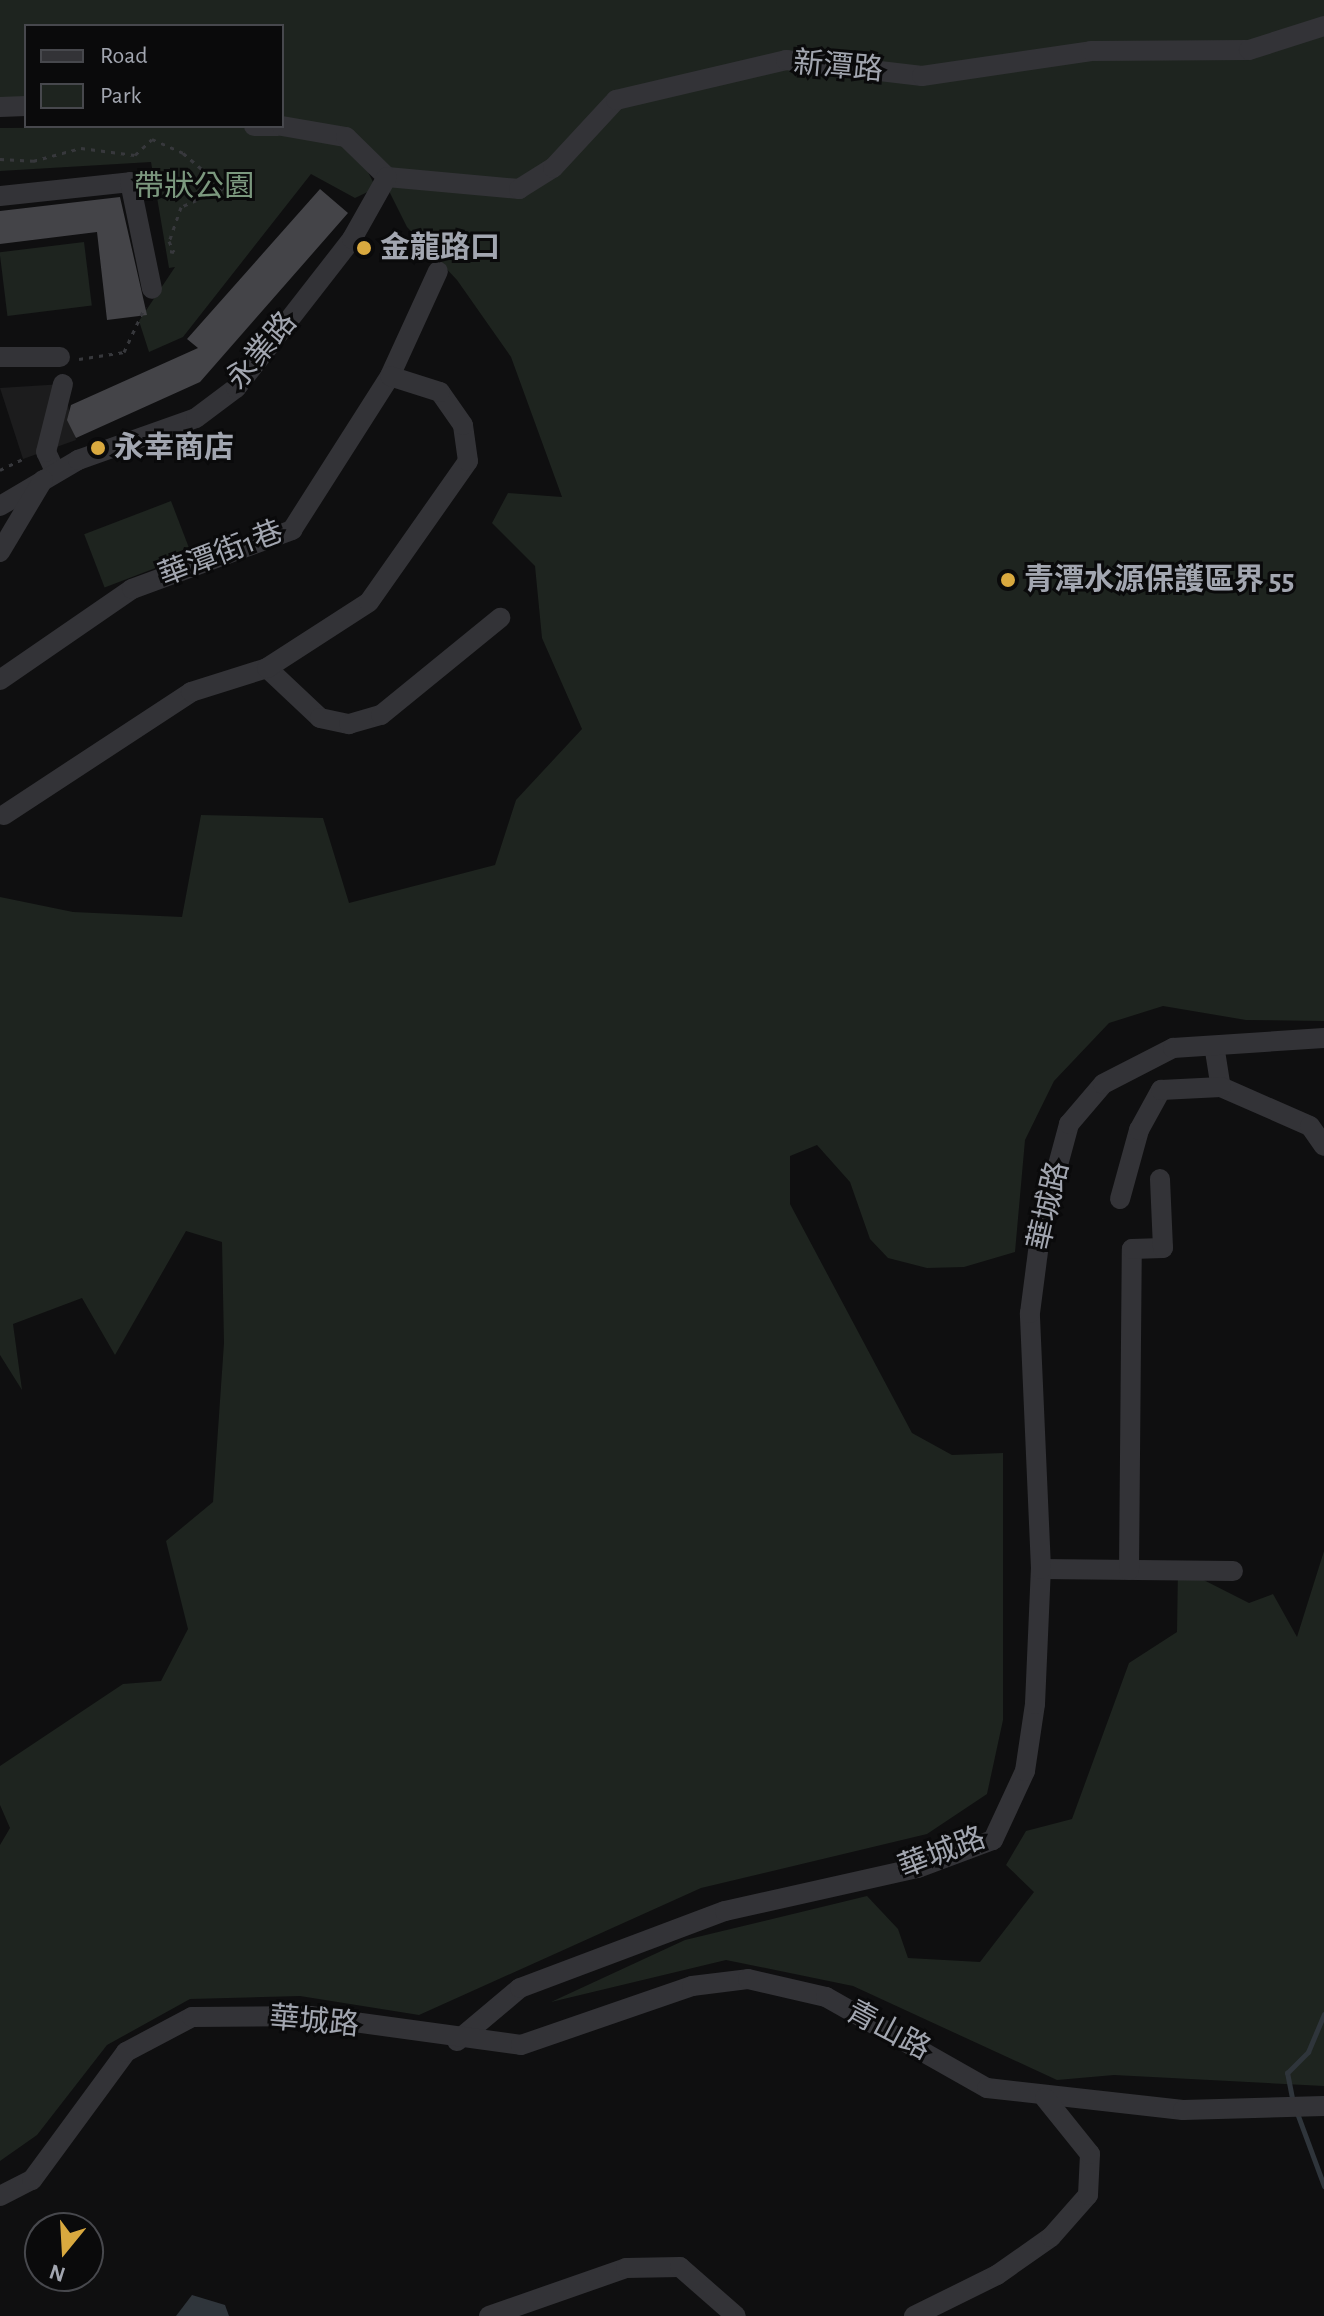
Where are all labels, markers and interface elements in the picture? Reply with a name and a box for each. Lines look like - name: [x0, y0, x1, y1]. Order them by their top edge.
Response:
- legend: [24, 24, 284, 128]
- text: Road: [100, 44, 148, 68]
- street label: 新潭路: [792, 45, 884, 89]
- text: Park: [100, 84, 141, 108]
- park label: 帶狀公園: [134, 169, 254, 205]
- place label: 金龍路口: [380, 230, 500, 266]
- marker: 金龍路口: [355, 239, 373, 257]
- street label: 永業路: [219, 305, 305, 397]
- place label: 永幸商店: [114, 430, 234, 466]
- marker: 永幸商店: [89, 439, 107, 457]
- street label: 華潭街1巷: [154, 514, 288, 594]
- place label: 青潭水源保護區界 55: [1024, 562, 1294, 598]
- marker: 青潭水源保護區界 55: [999, 571, 1017, 589]
- street label: 華城路: [1021, 1158, 1077, 1254]
- street label: 華城路: [894, 1820, 990, 1886]
- street label: 青山路: [840, 1994, 936, 2068]
- street label: 華城路: [268, 2000, 360, 2044]
- north arrow: [24, 2212, 104, 2292]
- text: N: [47, 2260, 68, 2286]

